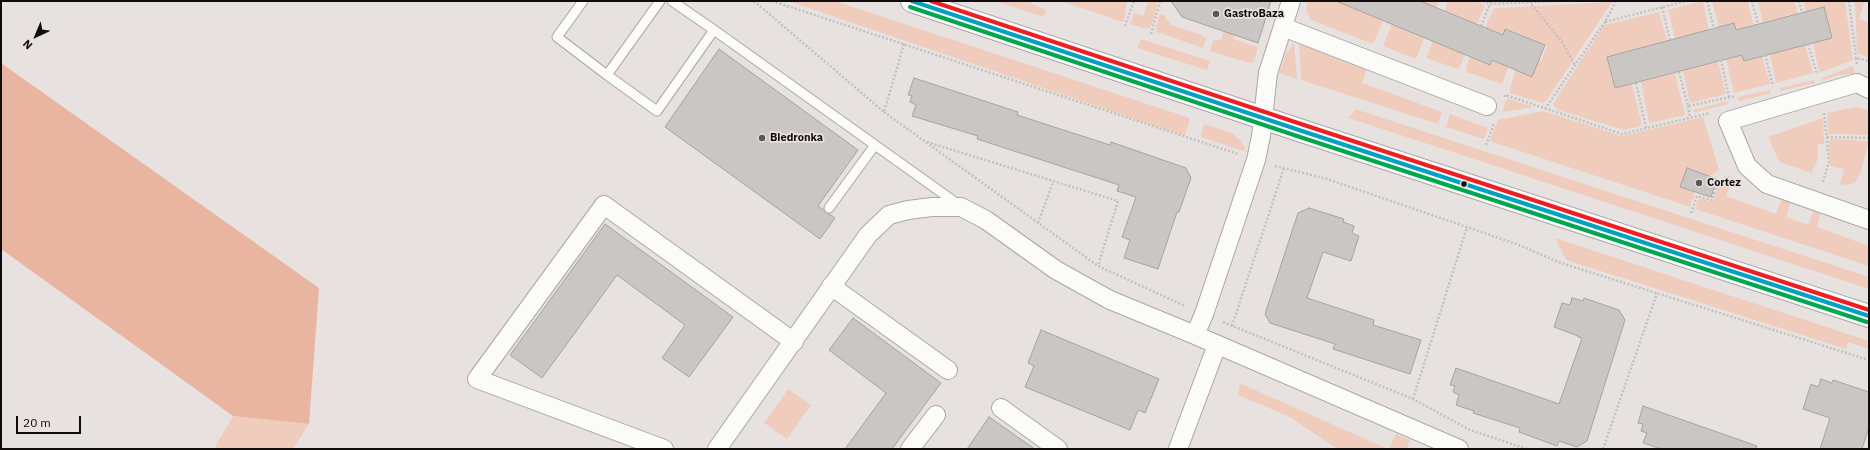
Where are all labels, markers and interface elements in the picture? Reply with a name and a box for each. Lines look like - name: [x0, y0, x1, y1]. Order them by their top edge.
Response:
- place label: GastroBaza: [1224, 7, 1284, 21]
- marker: GastroBaza: [1211, 9, 1221, 19]
- north arrow: [16, 16, 56, 56]
- text: N: [20, 37, 35, 52]
- place label: Biedronka: [770, 131, 823, 145]
- marker: Biedronka: [757, 133, 767, 143]
- place label: Cortez: [1707, 176, 1741, 190]
- marker: Cortez: [1694, 178, 1704, 188]
- unlabelled marker: [1459, 179, 1469, 189]
- scale bar: [18, 408, 83, 434]
- text: 20 m: [23, 415, 51, 430]

